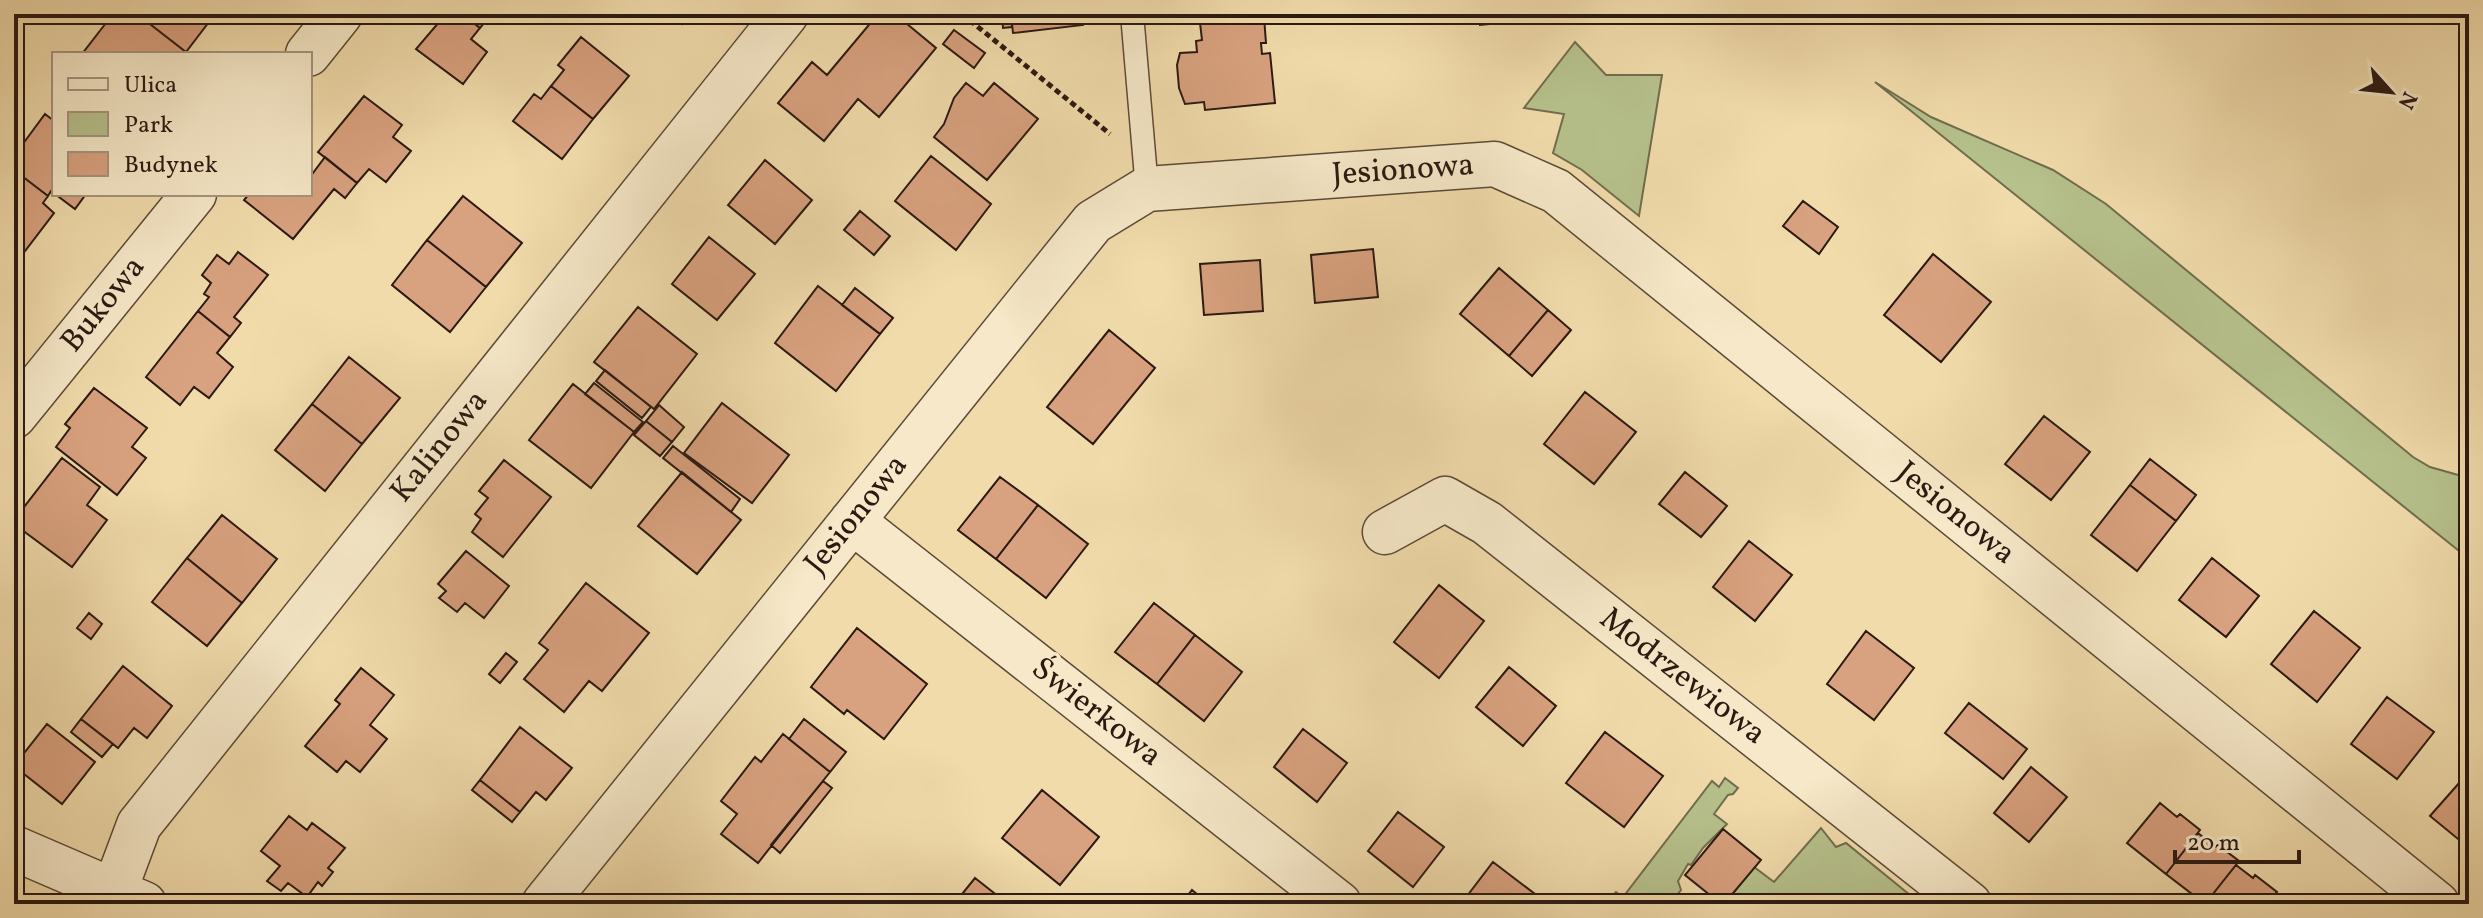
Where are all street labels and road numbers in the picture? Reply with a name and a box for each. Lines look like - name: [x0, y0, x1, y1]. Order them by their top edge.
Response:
- street label: Jesionowa: [1330, 144, 1476, 198]
- street label: Bukowa: [52, 247, 156, 363]
- street label: Kalinowa: [381, 381, 499, 513]
- street label: Jesionowa: [795, 446, 919, 584]
- street label: Jesionowa: [1886, 452, 2024, 576]
- street label: Modrzewiowa: [1590, 598, 1774, 756]
- street label: Świerkowa: [1021, 648, 1171, 778]

